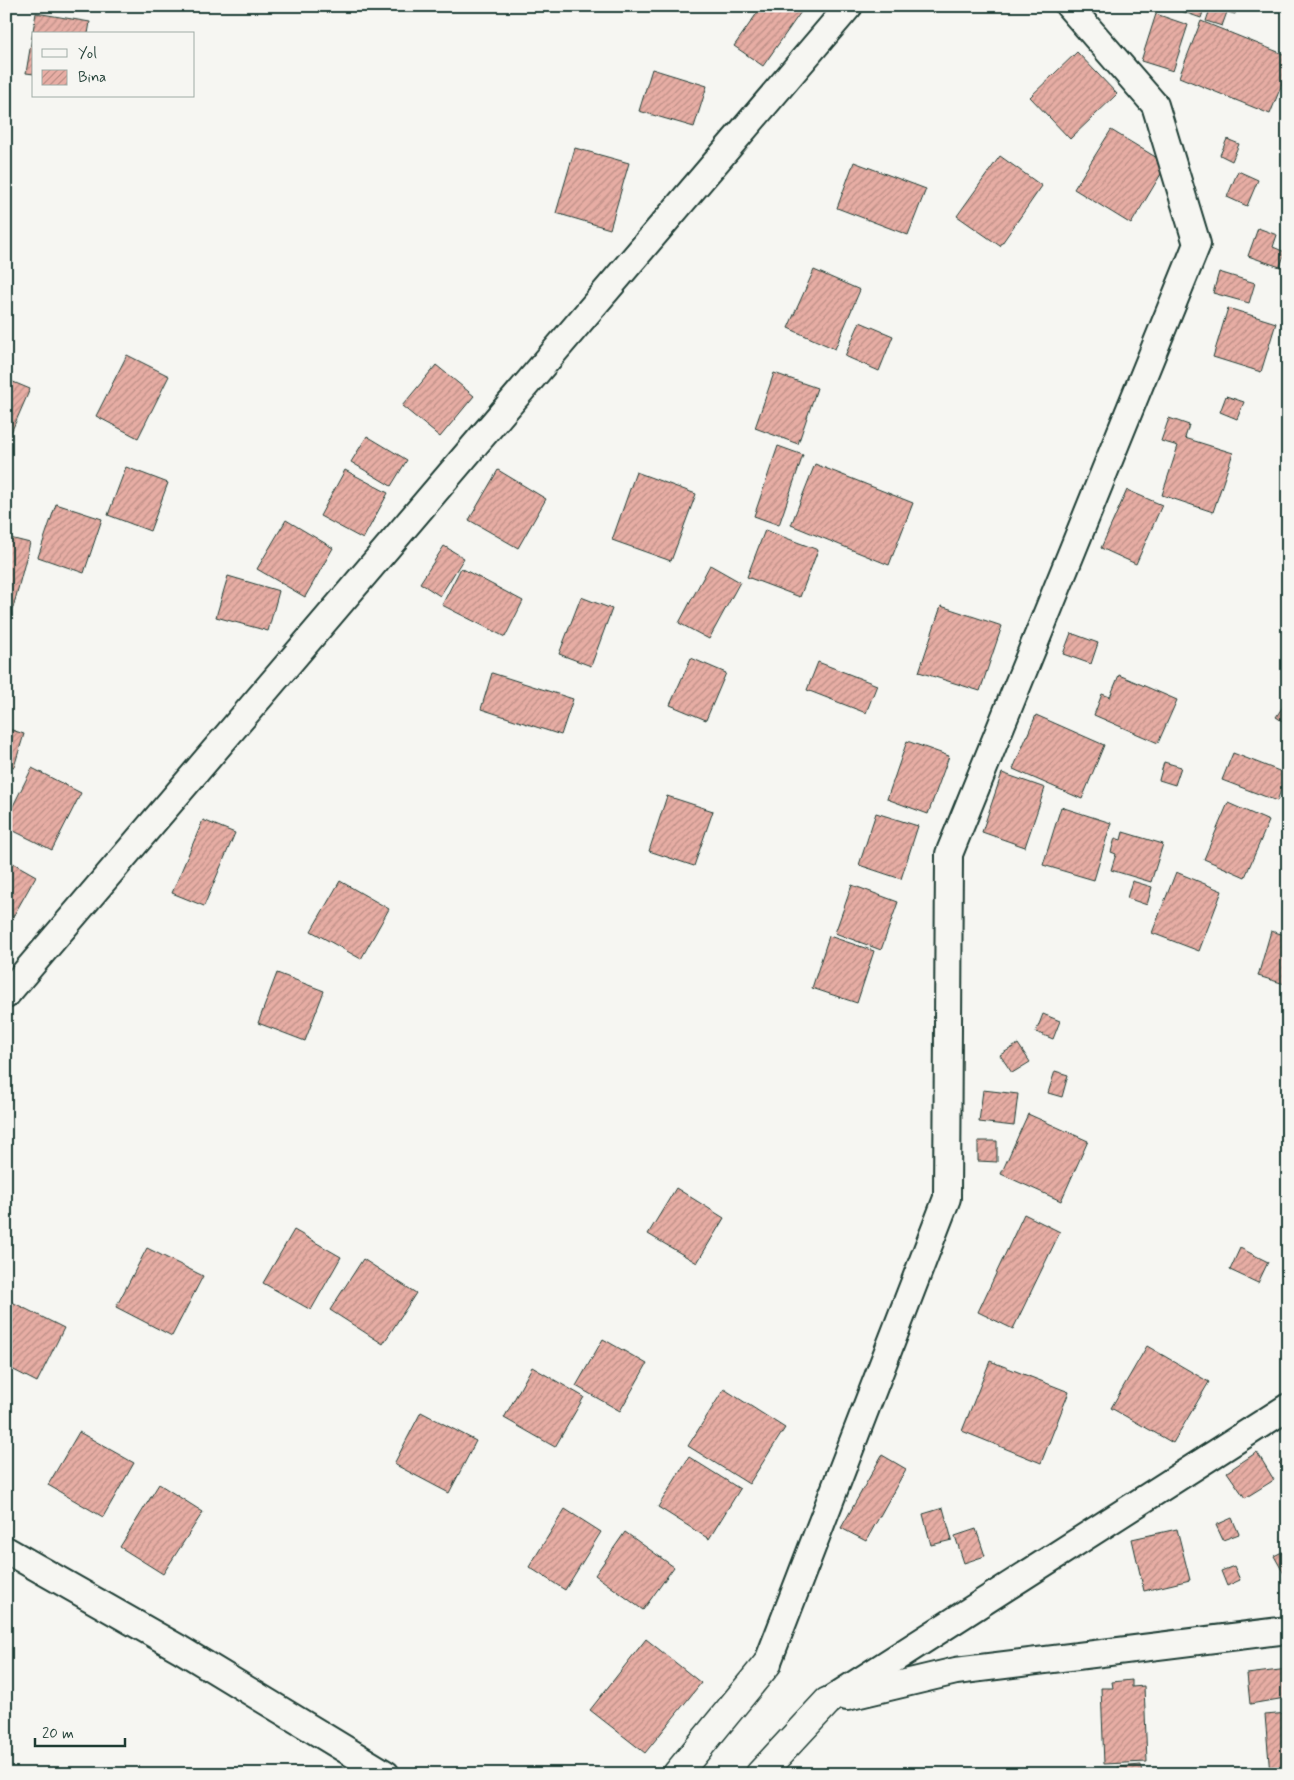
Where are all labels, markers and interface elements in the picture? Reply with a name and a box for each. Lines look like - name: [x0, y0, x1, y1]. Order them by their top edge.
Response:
- legend: [32, 32, 195, 98]
- text: Yol: [78, 44, 97, 64]
- text: Bina: [78, 68, 106, 88]
- scale bar: [35, 1715, 125, 1747]
- text: 20 m: [42, 1724, 74, 1744]

